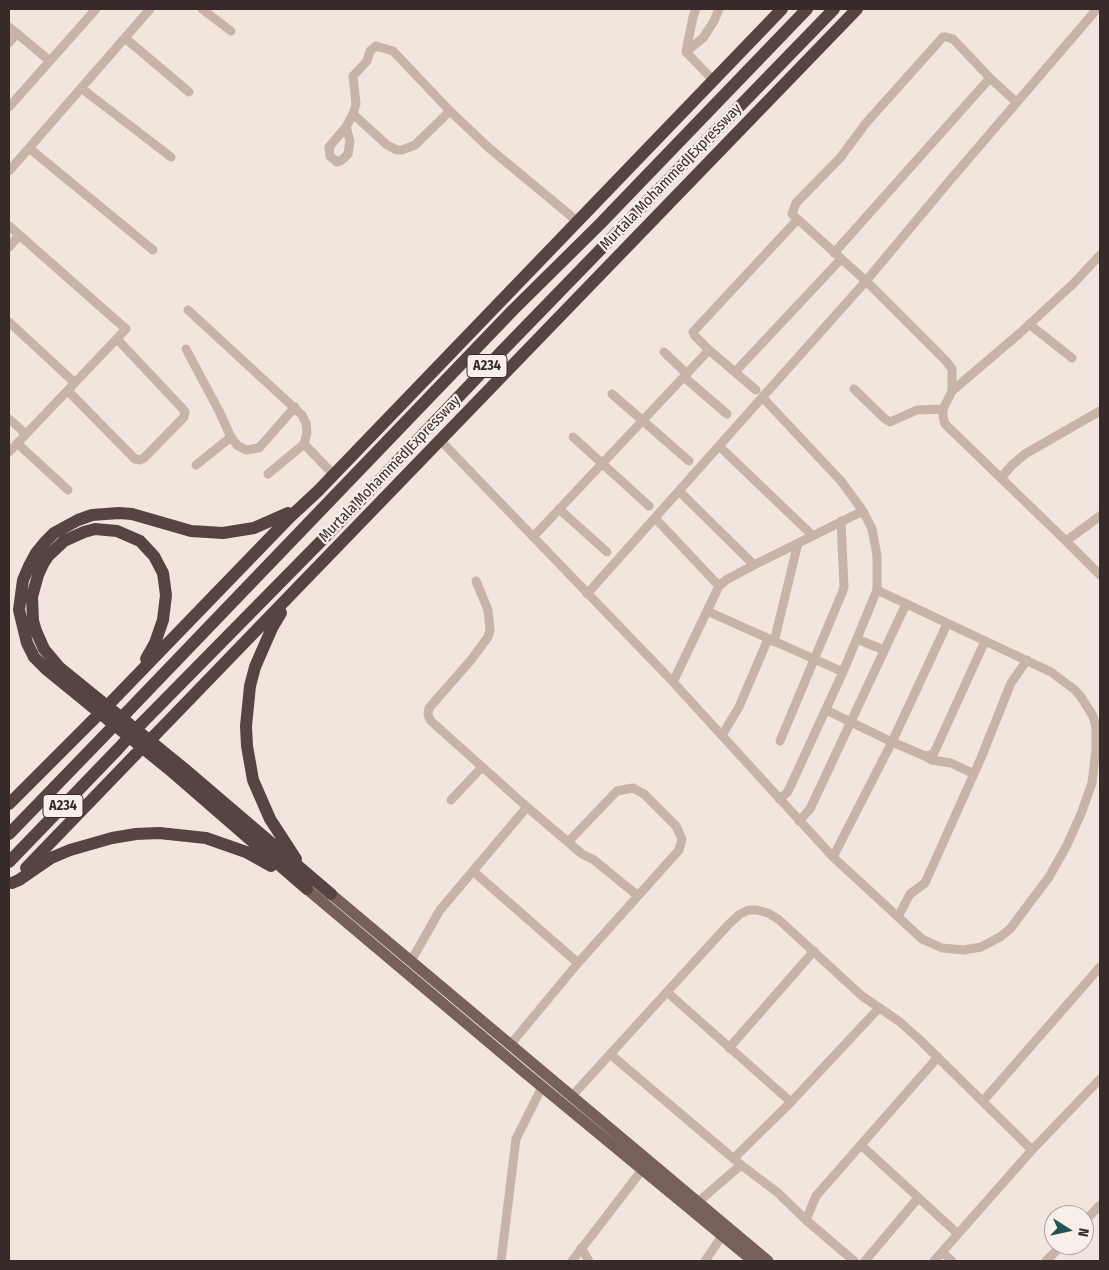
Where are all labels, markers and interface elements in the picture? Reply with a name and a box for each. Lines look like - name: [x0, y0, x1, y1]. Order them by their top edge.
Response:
- street label: Murtala Mohammed Expressway: [596, 100, 746, 254]
- road number: A234: [467, 354, 507, 378]
- street label: Murtala Mohammed Expressway: [315, 392, 465, 546]
- road number: A234: [43, 794, 83, 818]
- north arrow: [1044, 1205, 1094, 1255]
- text: N: [1074, 1227, 1092, 1238]

